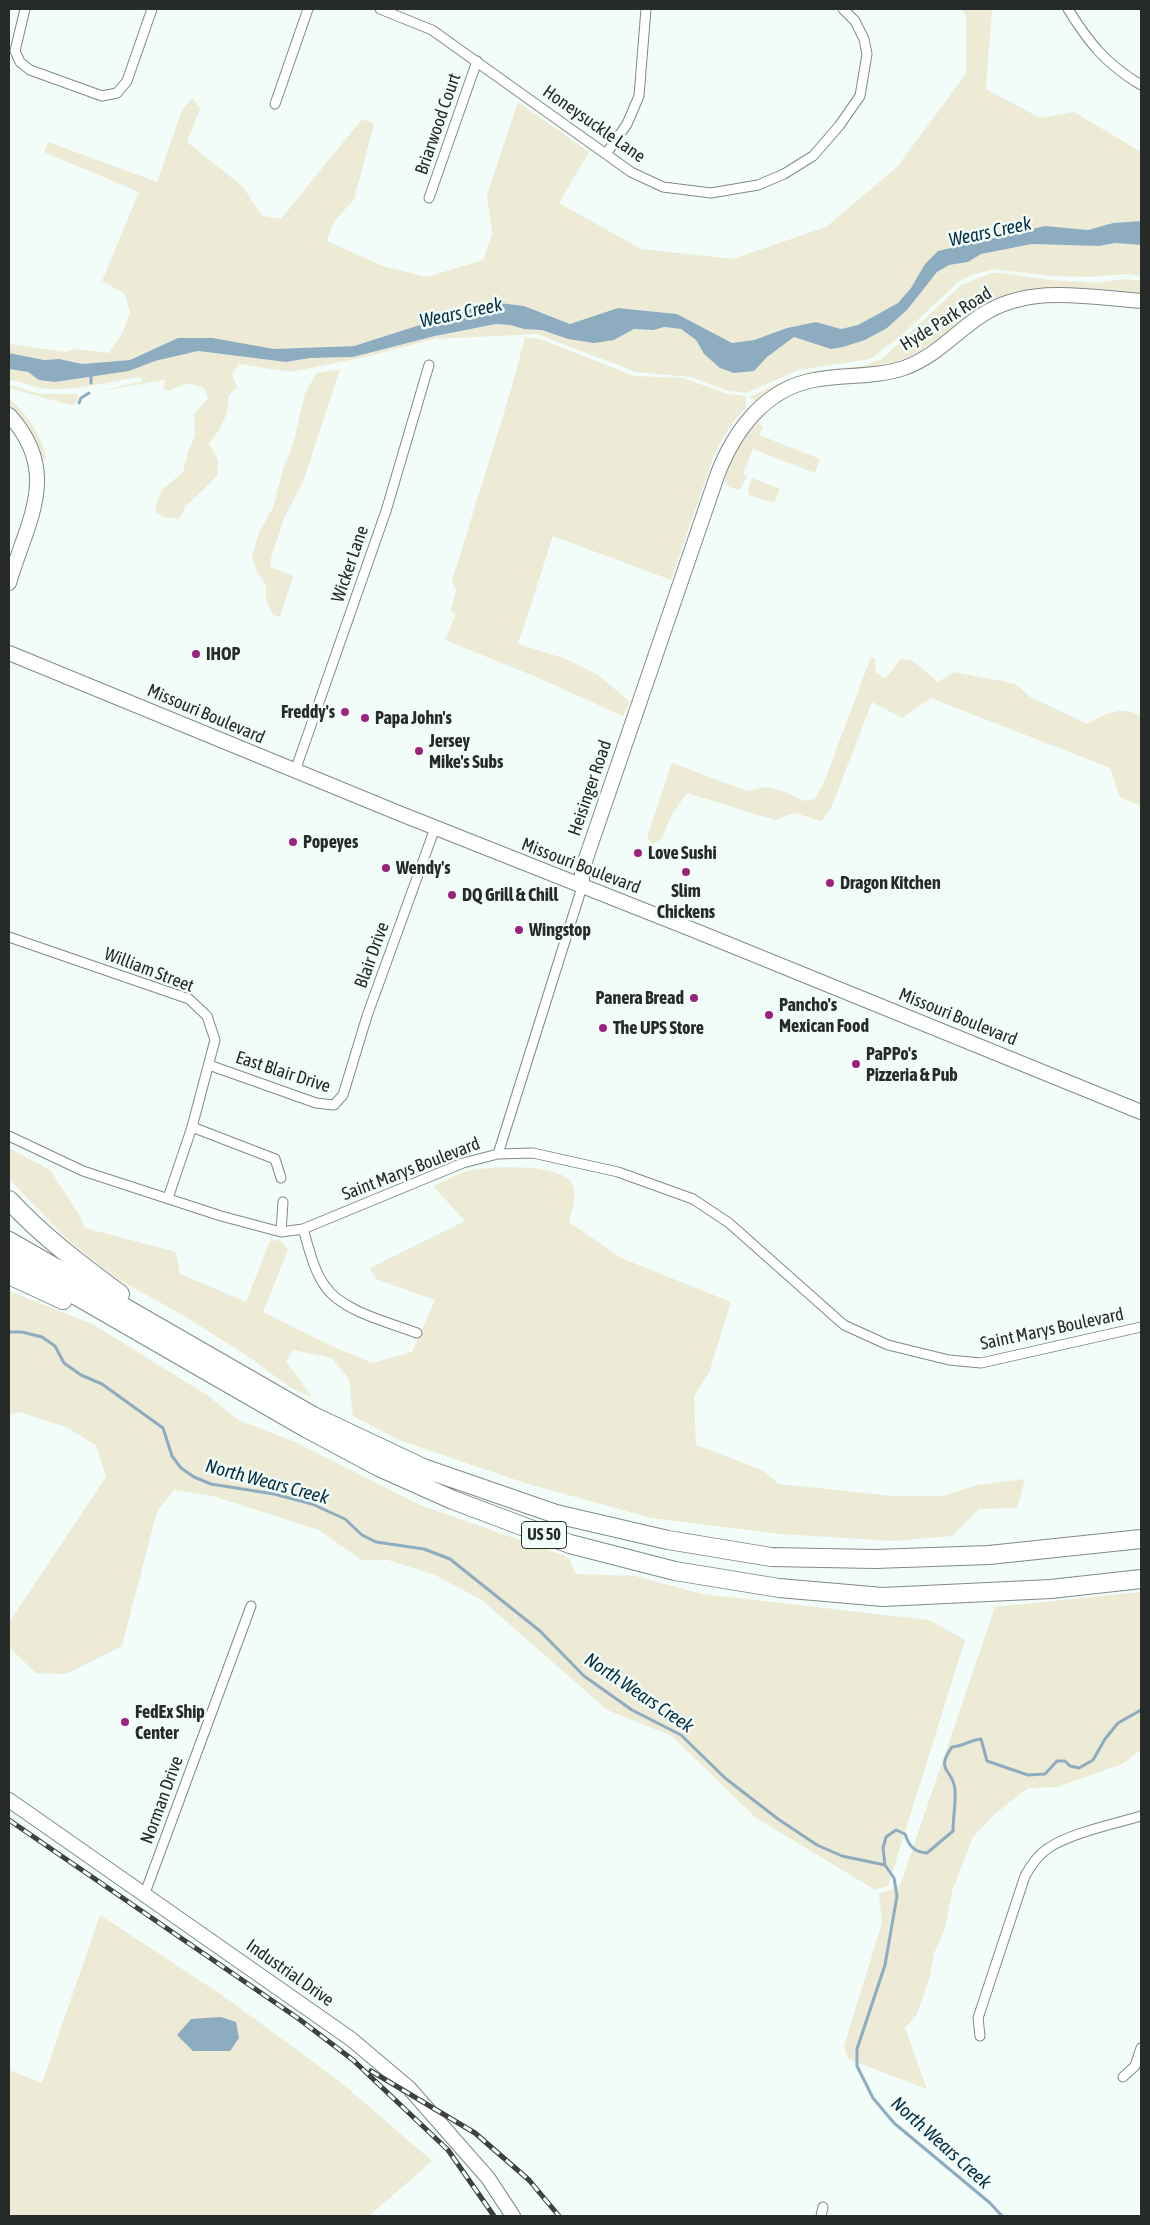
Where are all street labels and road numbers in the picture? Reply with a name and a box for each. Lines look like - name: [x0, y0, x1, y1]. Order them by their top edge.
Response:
- street label: Briarwood Court: [411, 71, 465, 177]
- street label: Honeysuckle Lane: [539, 81, 649, 167]
- street label: Hyde Park Road: [896, 282, 996, 356]
- street label: Wicker Lane: [327, 523, 373, 605]
- street label: Missouri Boulevard: [144, 680, 268, 748]
- street label: Heisinger Road: [564, 737, 616, 839]
- street label: Missouri Boulevard: [518, 833, 644, 899]
- street label: Blair Drive: [350, 919, 394, 991]
- street label: William Street: [101, 943, 197, 997]
- street label: Missouri Boulevard: [896, 983, 1020, 1051]
- street label: East Blair Drive: [233, 1046, 333, 1098]
- street label: Saint Marys Boulevard: [339, 1133, 483, 1205]
- street label: Saint Marys Boulevard: [978, 1303, 1126, 1355]
- road number: US 50: [522, 1522, 566, 1548]
- street label: Norman Drive: [136, 1753, 188, 1847]
- street label: Industrial Drive: [242, 1935, 338, 2011]

